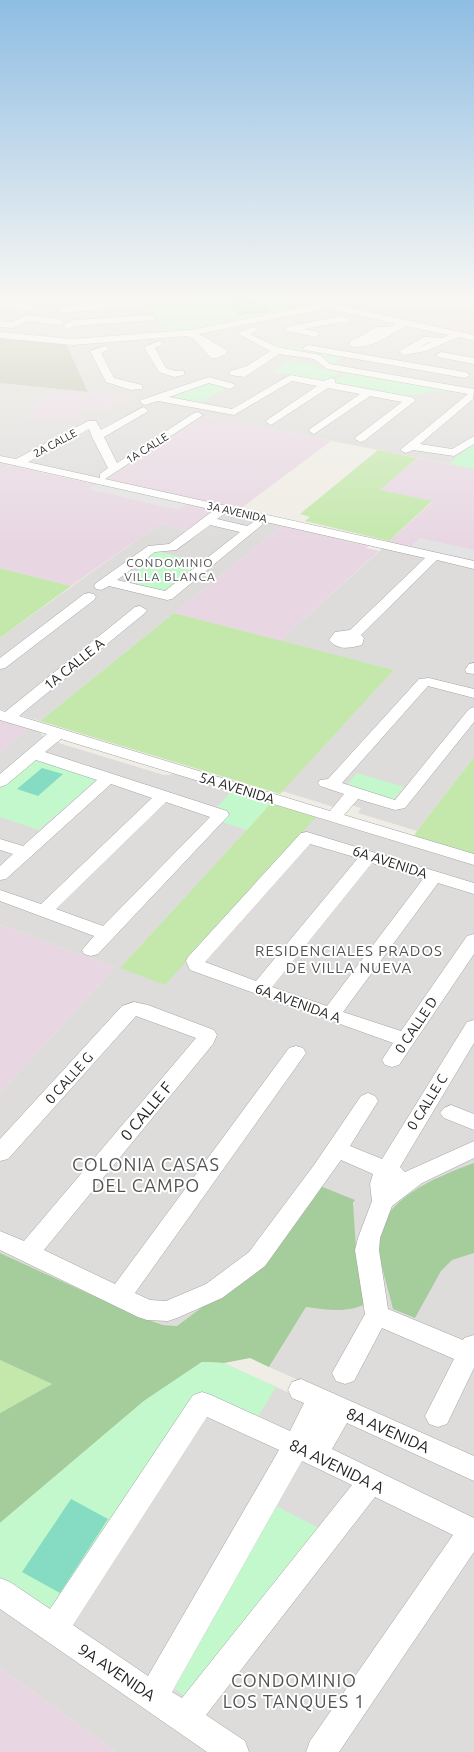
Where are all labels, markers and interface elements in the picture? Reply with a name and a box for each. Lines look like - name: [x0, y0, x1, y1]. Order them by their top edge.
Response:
- street label: 2A CALLE: [31, 427, 79, 459]
- street label: 1A CALLE: [124, 430, 170, 466]
- street label: 3A AVENIDA: [206, 499, 269, 525]
- district label: CONDOMINIO VILLA BLANCA: [124, 556, 216, 583]
- street label: 1A CALLE A: [41, 635, 107, 693]
- street label: 5A AVENIDA: [197, 769, 277, 807]
- street label: 6A AVENIDA: [351, 842, 429, 882]
- district label: RESIDENCIALES PRADOS DE VILLA NUEVA: [255, 942, 443, 976]
- street label: 6A AVENIDA A: [253, 980, 343, 1026]
- street label: 0 CALLE D: [391, 994, 441, 1056]
- street label: 0 CALLE G: [42, 1049, 96, 1107]
- street label: 0 CALLE C: [404, 1071, 451, 1133]
- street label: 0 CALLE F: [116, 1078, 176, 1144]
- district label: COLONIA CASAS DEL CAMPO: [72, 1154, 220, 1195]
- street label: 8A AVENIDA: [344, 1404, 433, 1457]
- street label: 8A AVENIDA A: [287, 1435, 388, 1497]
- street label: 9A AVENIDA: [75, 1640, 159, 1705]
- district label: CONDOMINIO LOS TANQUES 1: [223, 1670, 365, 1712]

